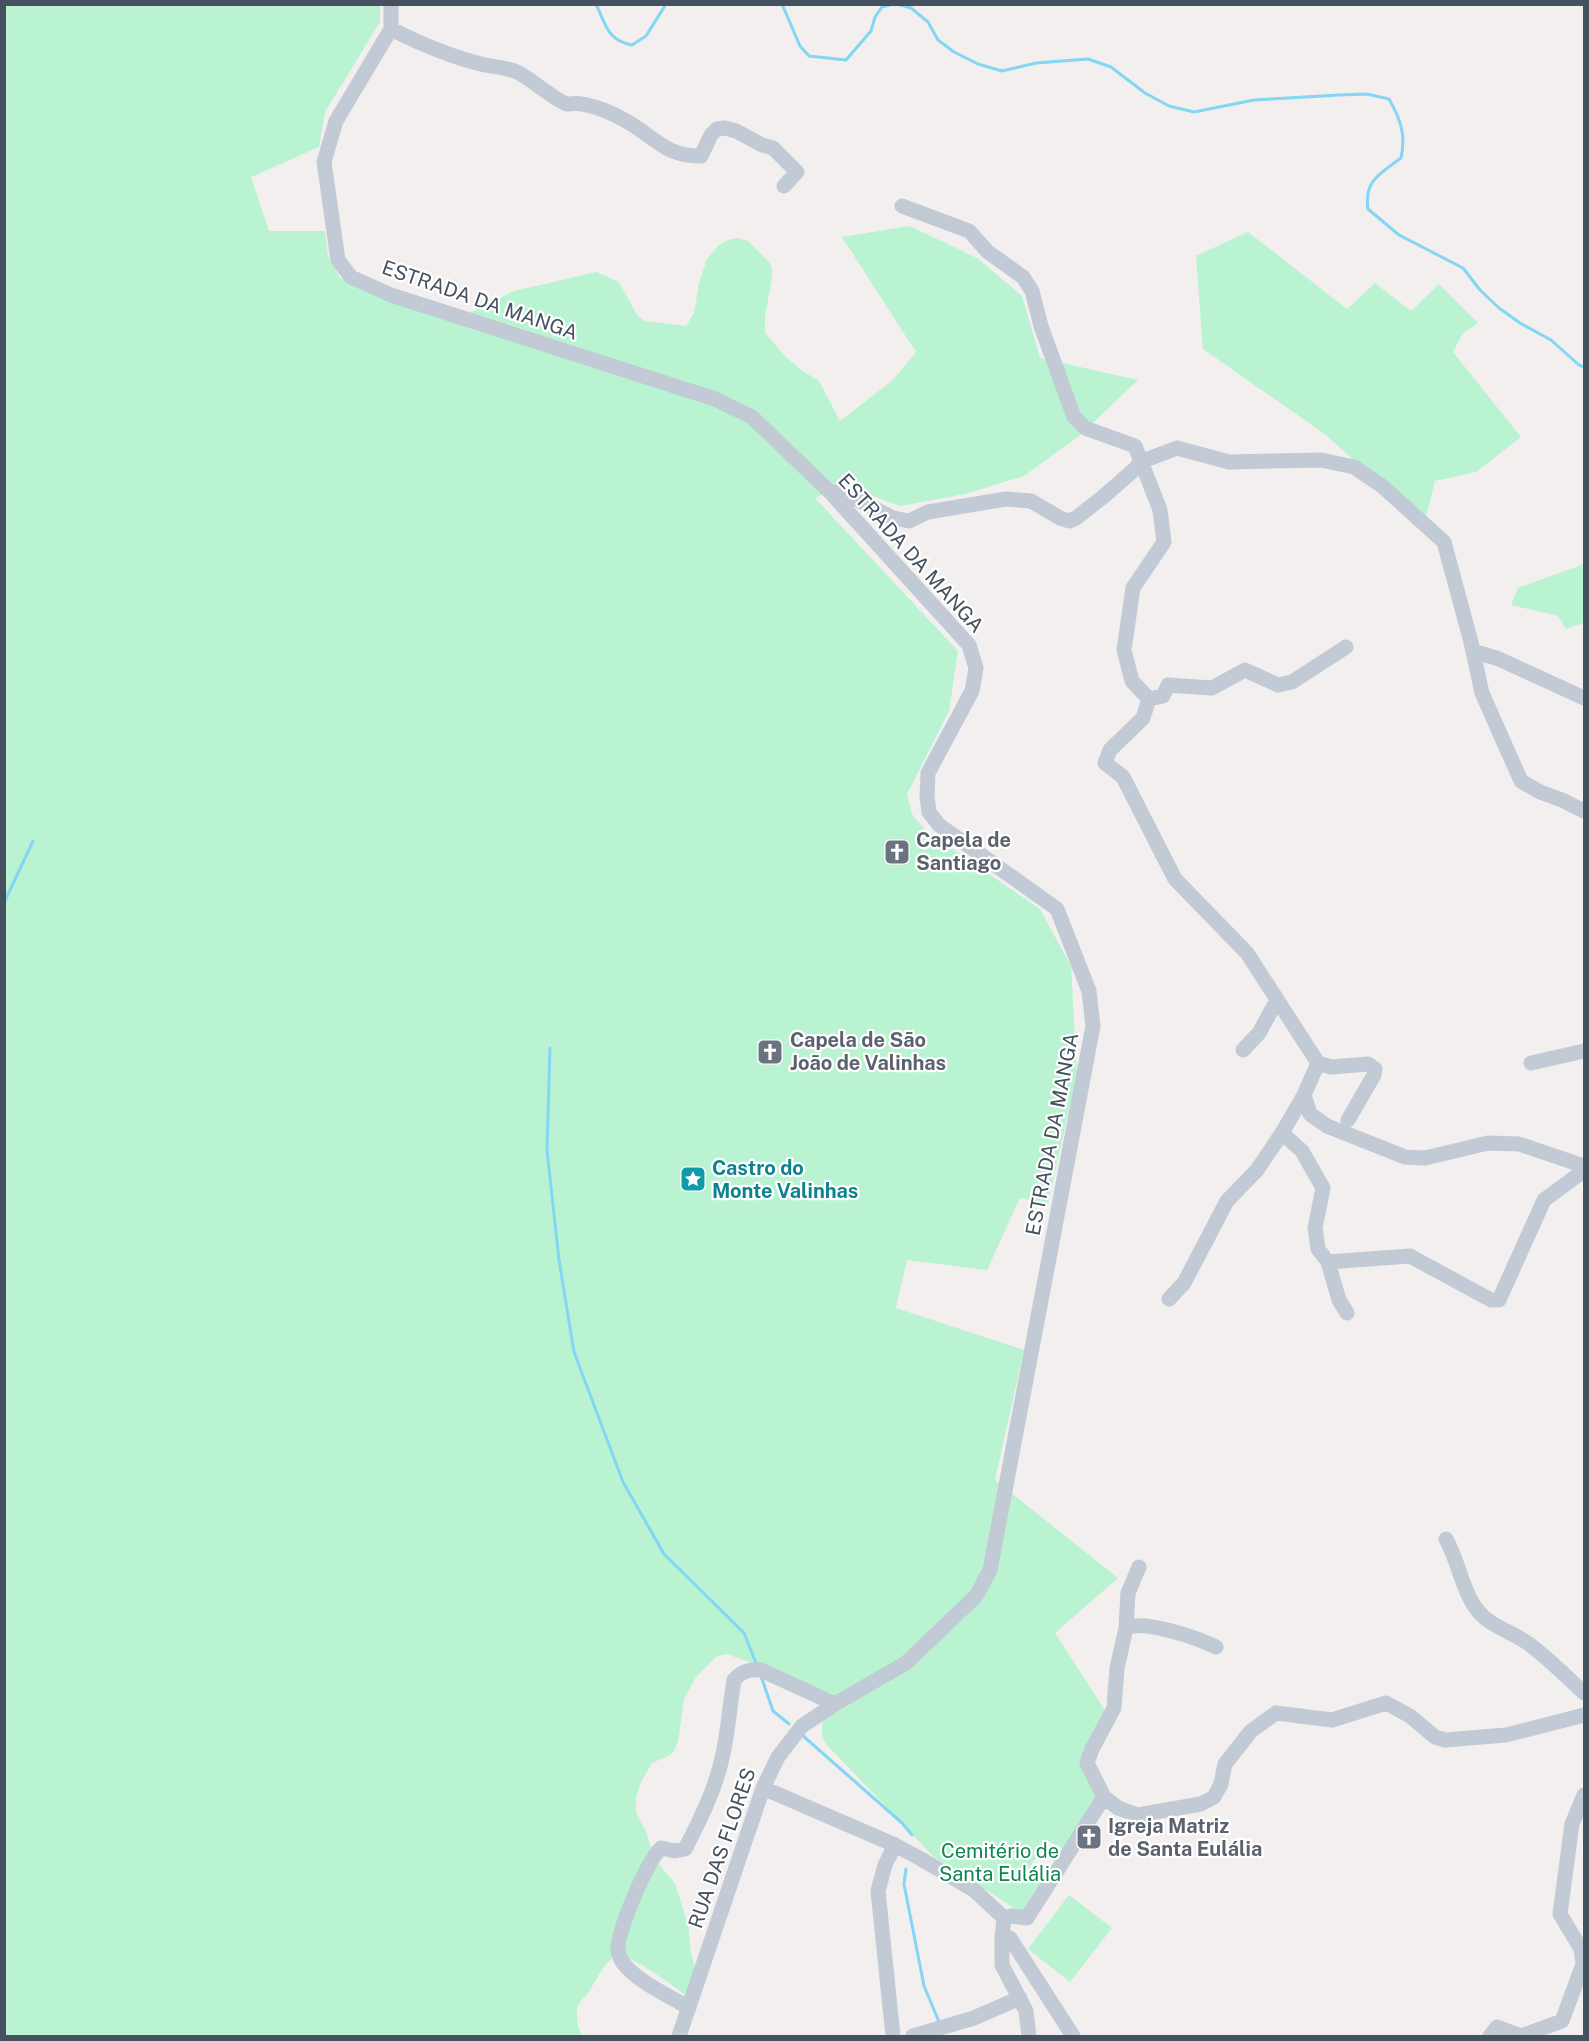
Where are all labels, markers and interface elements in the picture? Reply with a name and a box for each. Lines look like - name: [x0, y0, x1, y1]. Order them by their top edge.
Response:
- street label: ESTRADA DA MANGA: [379, 255, 581, 345]
- street label: ESTRADA DA MANGA: [833, 468, 989, 638]
- place label: Capela de Santiago: [916, 828, 1011, 875]
- church icon: Capela de Santiago: [882, 837, 912, 867]
- place label: Capela de São João de Valinhas: [790, 1028, 946, 1075]
- street label: ESTRADA DA MANGA: [1021, 1031, 1083, 1237]
- church icon: Capela de São João de Valinhas: [755, 1037, 785, 1067]
- place label: Castro do Monte Valinhas: [712, 1156, 858, 1203]
- place icon: Castro do Monte Valinhas: [678, 1164, 708, 1194]
- street label: RUA DAS FLORES: [683, 1765, 761, 1931]
- place label: Igreja Matriz de Santa Eulália: [1108, 1814, 1262, 1861]
- church icon: Igreja Matriz de Santa Eulália: [1074, 1822, 1104, 1852]
- park label: Cemitério de Santa Eulália: [939, 1839, 1061, 1886]

